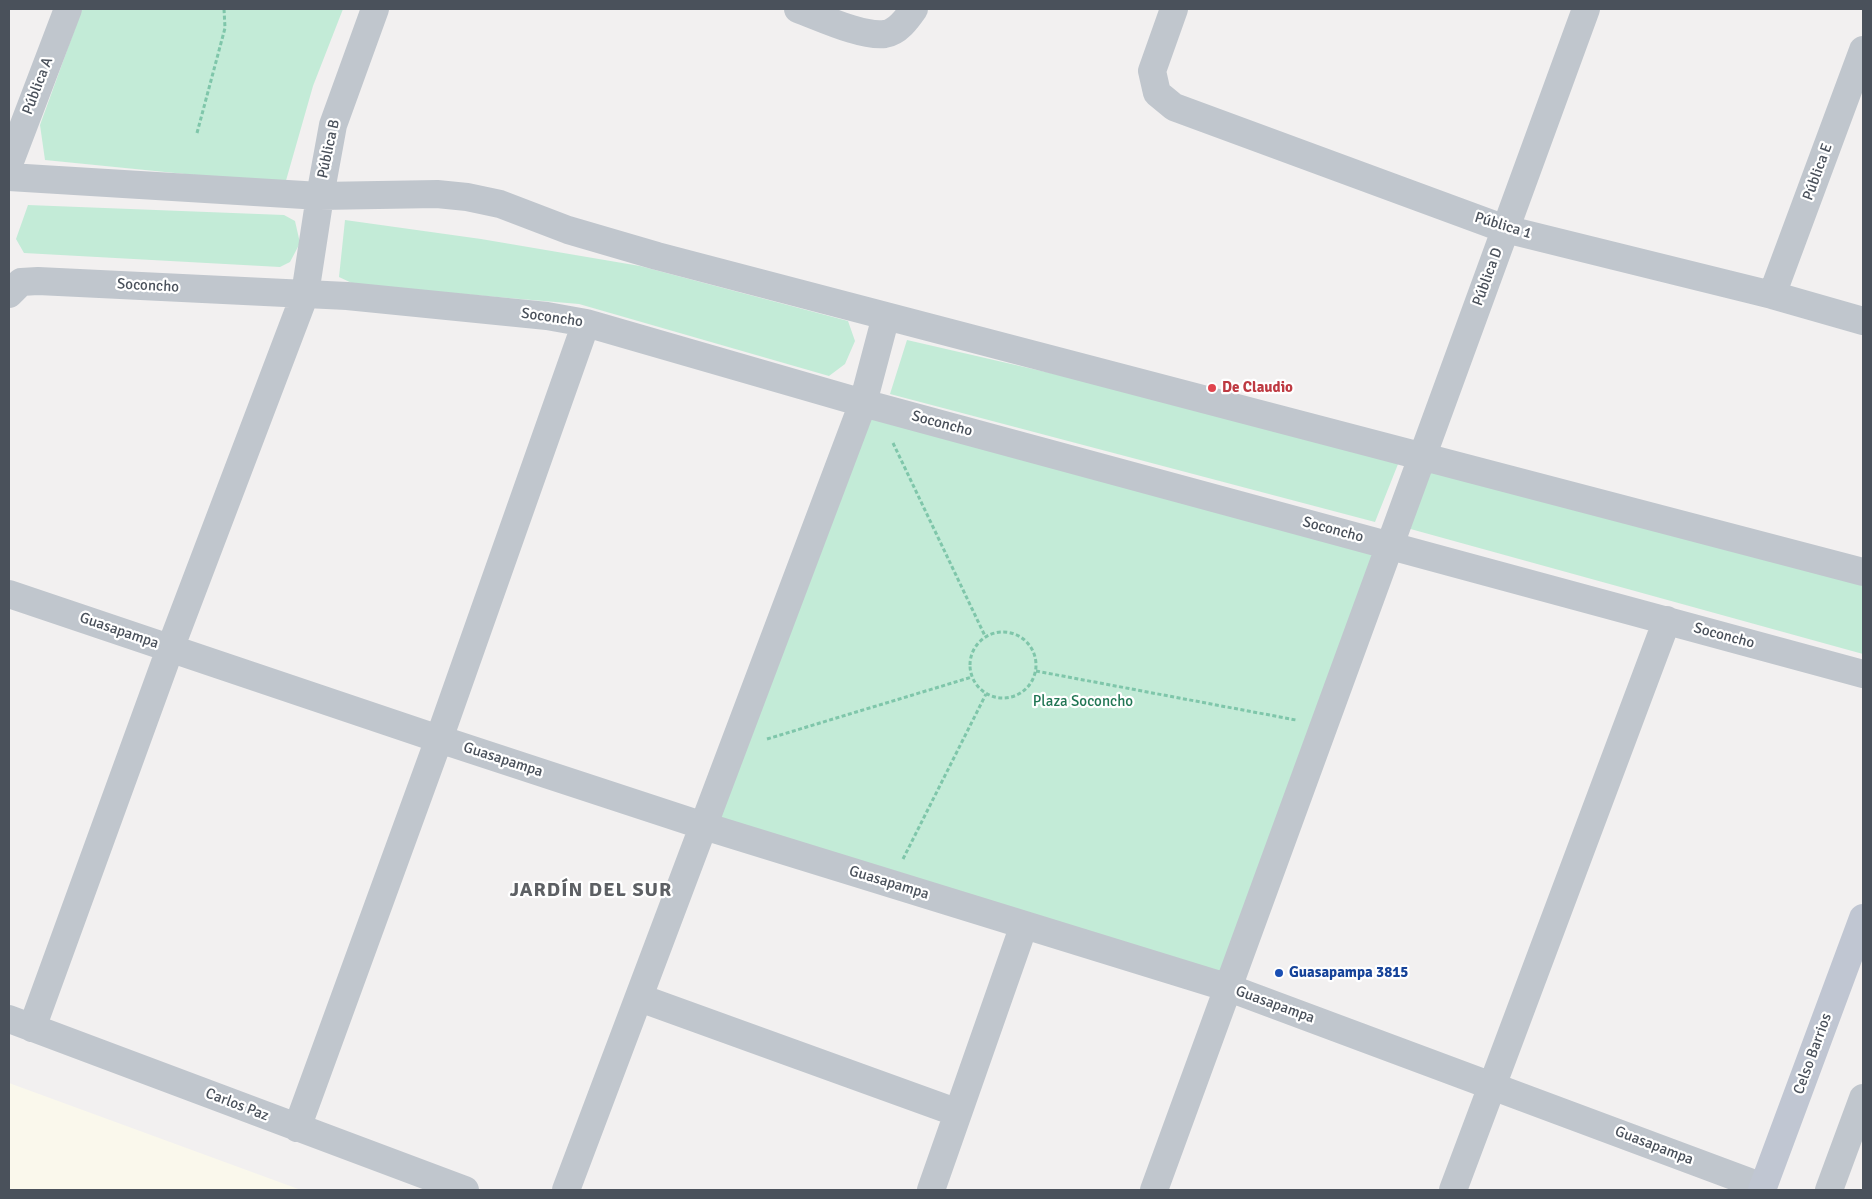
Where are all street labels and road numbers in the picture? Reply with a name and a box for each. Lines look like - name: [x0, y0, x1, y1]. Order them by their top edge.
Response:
- street label: Pública A: [19, 55, 57, 117]
- street label: Pública B: [314, 118, 344, 180]
- street label: Pública E: [1799, 141, 1837, 203]
- street label: Pública 1: [1472, 209, 1534, 243]
- street label: Pública D: [1469, 245, 1507, 309]
- street label: Soconcho: [117, 275, 179, 297]
- street label: Soconcho: [520, 305, 584, 331]
- street label: Soconcho: [910, 407, 974, 441]
- street label: Soconcho: [1301, 513, 1365, 547]
- street label: Guasapampa: [77, 609, 161, 653]
- street label: Soconcho: [1692, 619, 1756, 653]
- street label: Guasapampa: [461, 739, 545, 781]
- street label: Guasapampa: [847, 862, 931, 904]
- street label: Guasapampa: [1233, 982, 1317, 1028]
- street label: Celso Barrios: [1790, 1011, 1836, 1097]
- street label: Carlos Paz: [203, 1085, 271, 1125]
- street label: Guasapampa: [1612, 1123, 1696, 1169]

